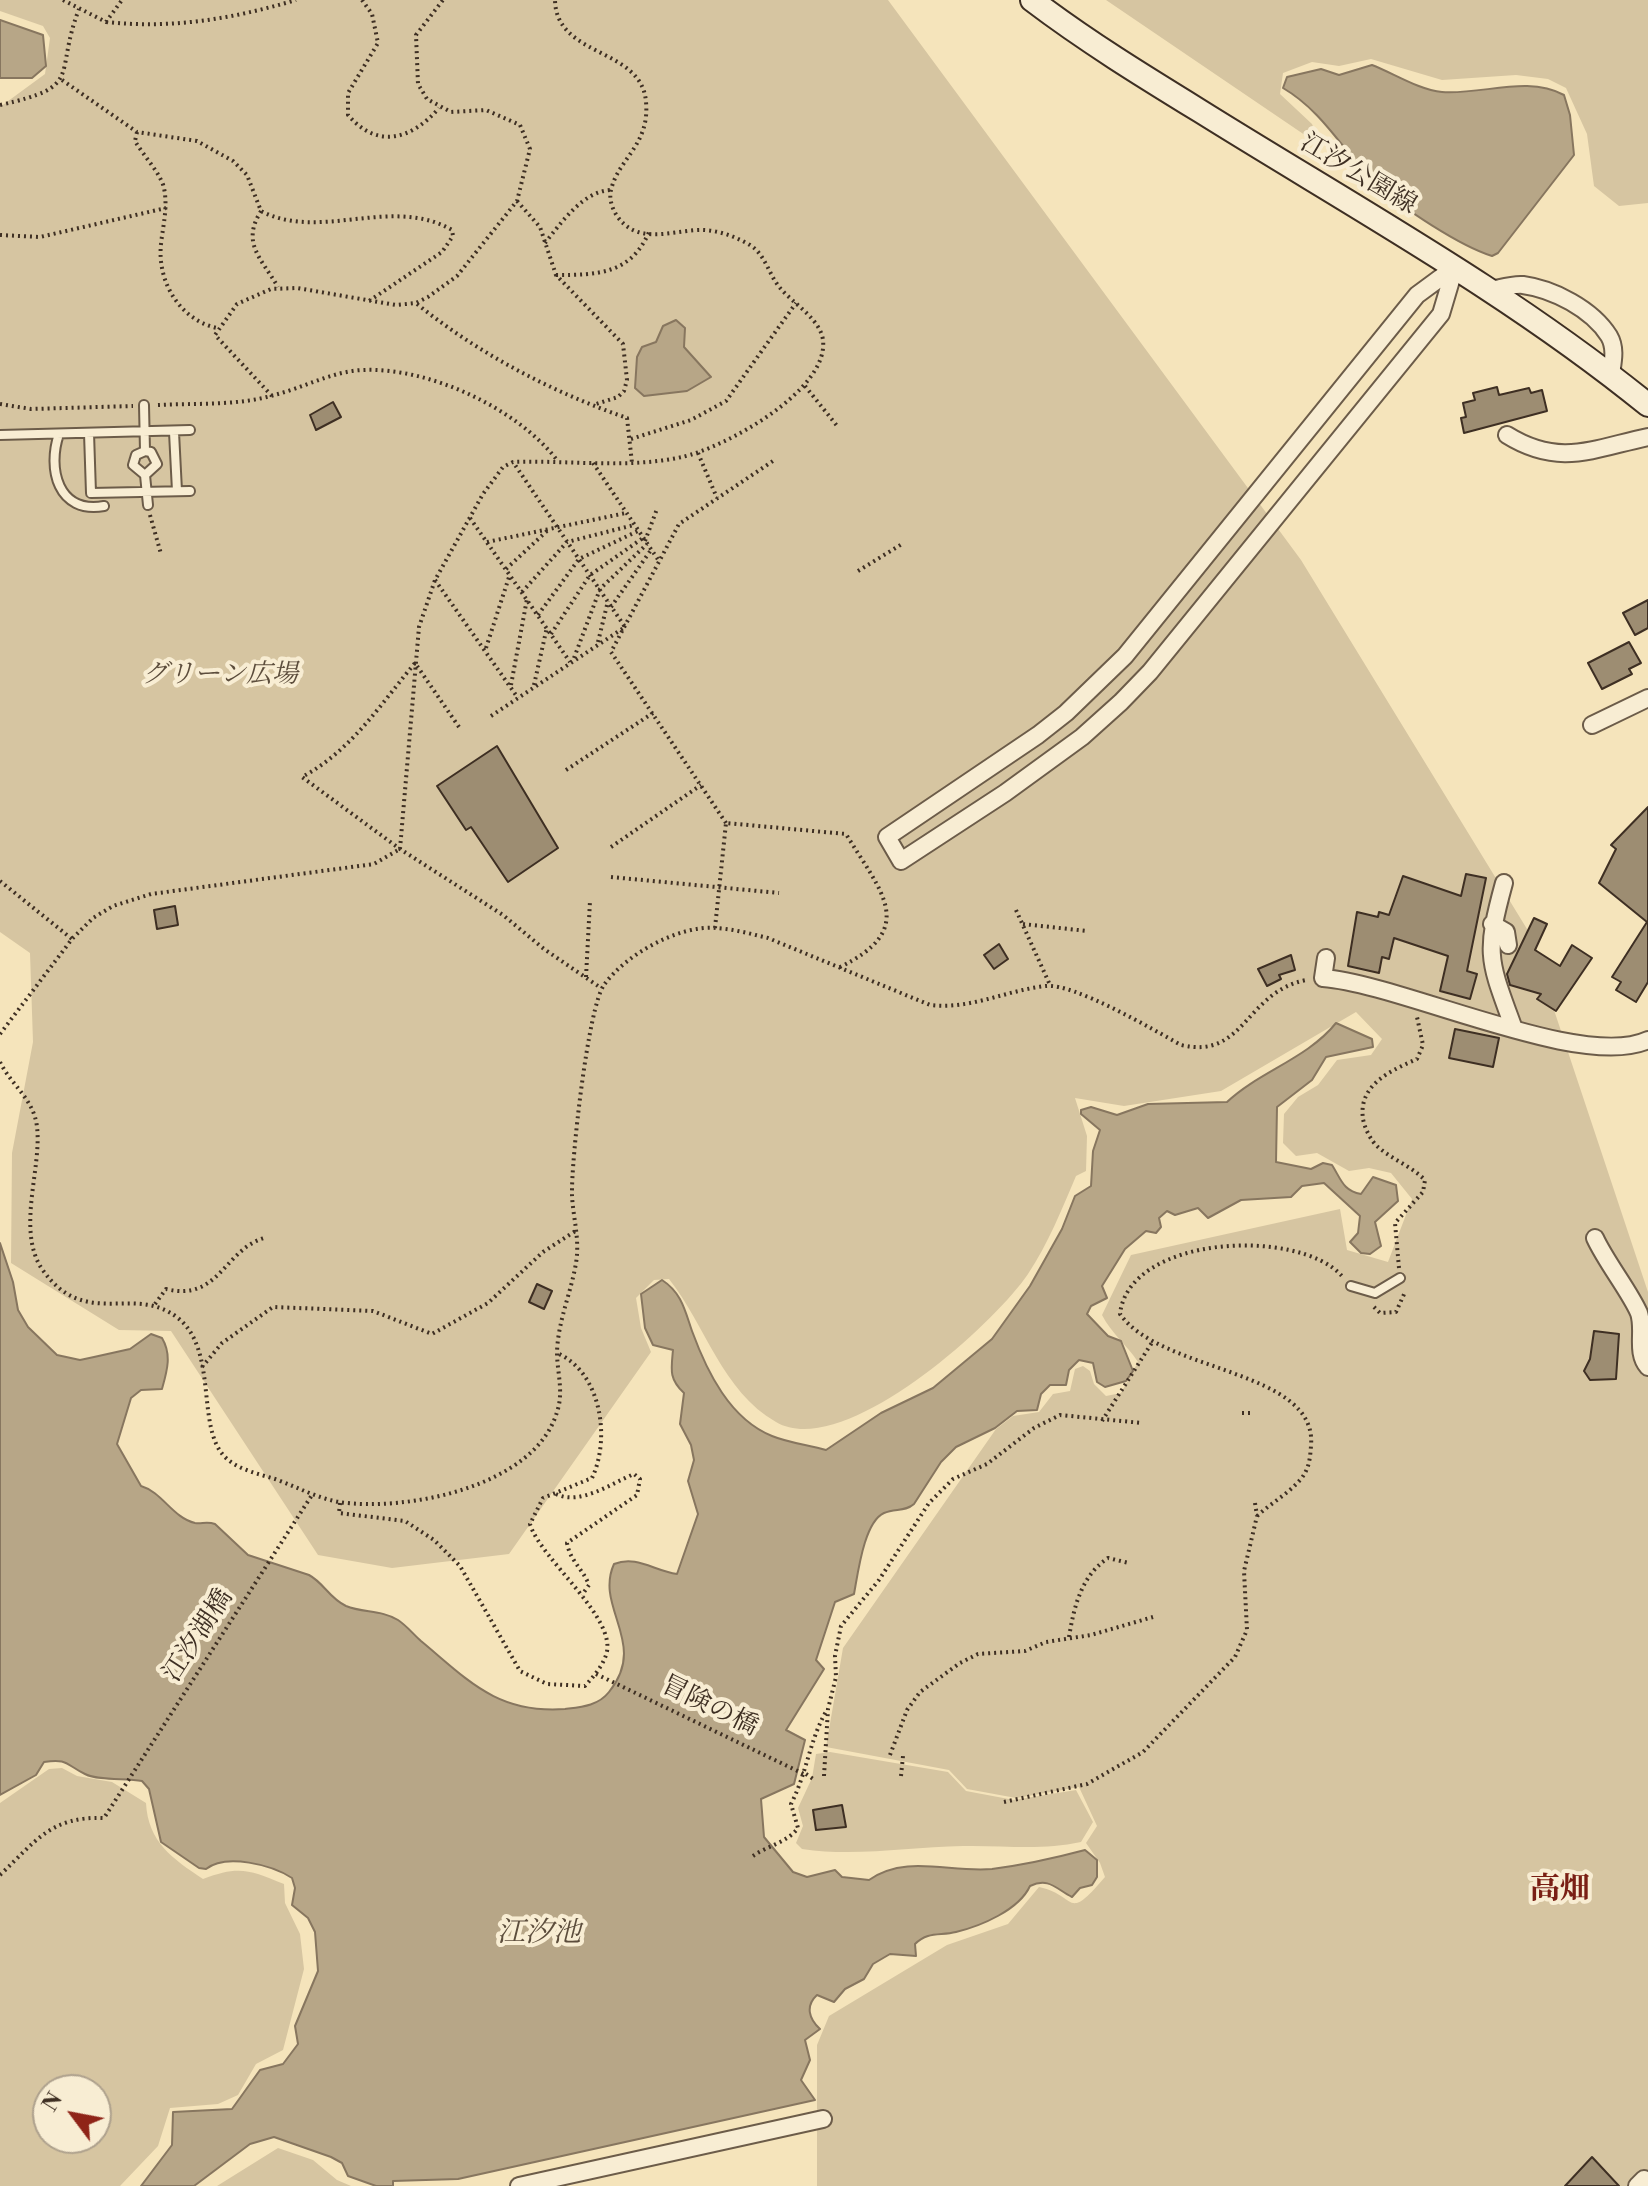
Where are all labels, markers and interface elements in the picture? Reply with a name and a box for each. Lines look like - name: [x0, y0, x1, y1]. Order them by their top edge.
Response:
- street label: 江汐公園線: [1294, 128, 1422, 222]
- park label: グリーン広場: [142, 660, 298, 692]
- street label: 江汐湖橋: [158, 1584, 240, 1688]
- street label: 冒険の橋: [655, 1670, 763, 1744]
- district label: 高畑: [1530, 1873, 1590, 1909]
- water label: 江汐池: [497, 1917, 581, 1951]
- north arrow: [32, 2074, 112, 2154]
- text: N: [37, 2088, 69, 2117]

